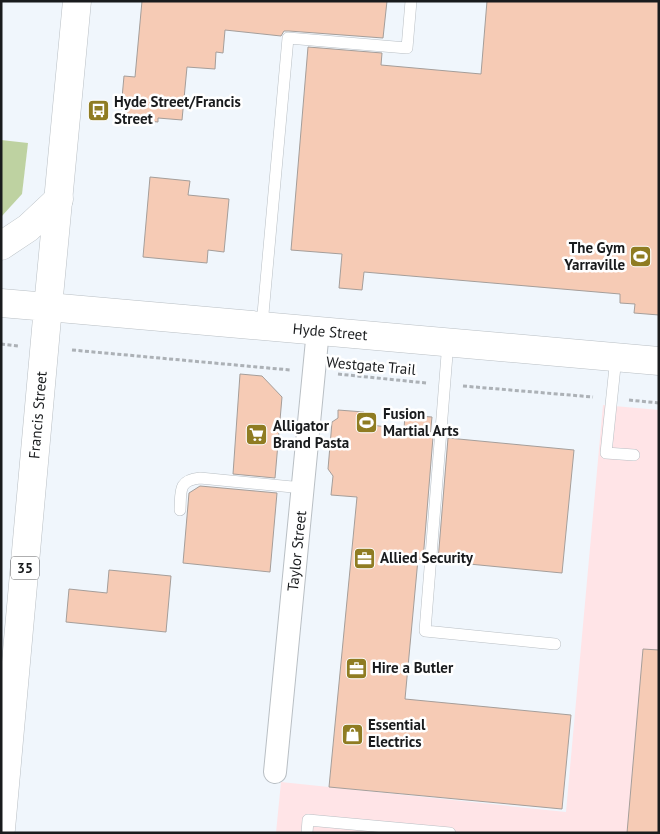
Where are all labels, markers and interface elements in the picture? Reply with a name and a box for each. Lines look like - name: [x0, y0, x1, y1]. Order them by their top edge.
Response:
- place label: Hyde Street/Francis Street: [114, 92, 241, 128]
- bus stop icon: Hyde Street/Francis Street: [86, 99, 110, 123]
- place label: The Gym Yarraville: [563, 238, 625, 274]
- sports icon: The Gym Yarraville: [629, 245, 653, 269]
- street label: Hyde Street: [292, 319, 368, 344]
- street label: Westgate Trail: [325, 352, 417, 379]
- street label: Francis Street: [24, 370, 51, 460]
- place label: Fusion Martial Arts: [383, 404, 459, 440]
- sports icon: Fusion Martial Arts: [355, 411, 379, 435]
- place label: Alligator Brand Pasta: [273, 416, 349, 452]
- supermarket icon: Alligator Brand Pasta: [245, 423, 269, 447]
- street label: Taylor Street: [283, 510, 310, 592]
- office icon: Allied Security: [352, 546, 376, 570]
- place label: Allied Security: [380, 548, 474, 567]
- road number: 35: [11, 556, 39, 580]
- office icon: Hire a Butler: [344, 656, 368, 680]
- place label: Hire a Butler: [372, 658, 454, 677]
- place label: Essential Electrics: [368, 715, 426, 751]
- shop icon: Essential Electrics: [340, 722, 364, 746]

